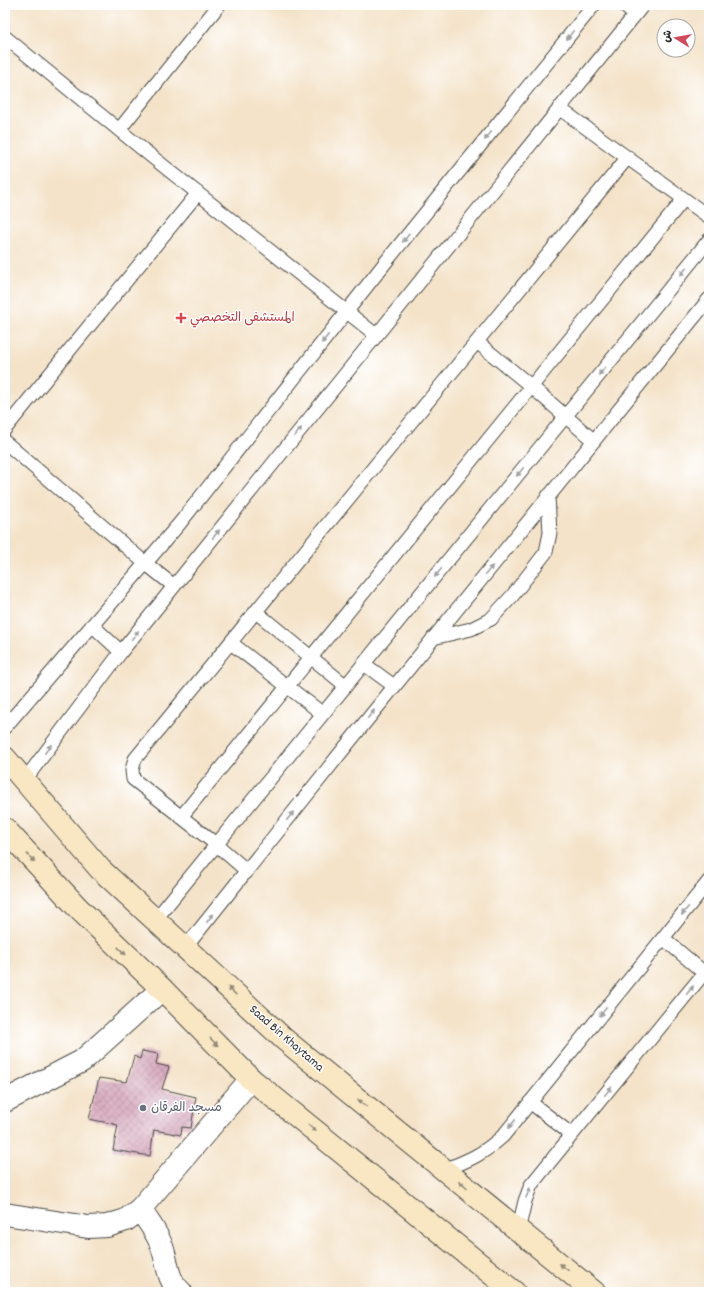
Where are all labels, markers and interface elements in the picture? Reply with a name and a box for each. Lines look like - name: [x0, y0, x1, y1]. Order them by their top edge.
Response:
- north arrow: [656, 18, 696, 58]
- text: ش: [659, 29, 677, 44]
- one-way arrow: [565, 30, 574, 41]
- one-way arrow: [484, 131, 492, 142]
- one-way arrow: [402, 232, 411, 243]
- one-way arrow: [680, 265, 689, 276]
- place label: المستشفى التخصصي: [190, 309, 295, 328]
- marker: المستشفى التخصصي: [175, 312, 187, 324]
- one-way arrow: [321, 334, 330, 345]
- one-way arrow: [597, 366, 606, 376]
- one-way arrow: [293, 427, 302, 438]
- one-way arrow: [515, 466, 524, 477]
- one-way arrow: [212, 528, 221, 539]
- one-way arrow: [484, 564, 493, 575]
- one-way arrow: [433, 567, 442, 578]
- one-way arrow: [130, 629, 139, 640]
- one-way arrow: [367, 709, 376, 720]
- one-way arrow: [43, 744, 52, 755]
- one-way arrow: [286, 810, 295, 821]
- one-way arrow: [26, 853, 36, 863]
- one-way arrow: [680, 905, 689, 916]
- one-way arrow: [205, 912, 214, 923]
- one-way arrow: [117, 946, 127, 956]
- one-way arrow: [686, 985, 695, 996]
- one-way arrow: [227, 986, 237, 996]
- street label: Saad Bin Khaytama: [244, 1001, 328, 1078]
- one-way arrow: [599, 1007, 607, 1018]
- one-way arrow: [210, 1037, 219, 1047]
- one-way arrow: [604, 1085, 612, 1096]
- place label: مسجد الفرقان: [151, 1099, 222, 1118]
- one-way arrow: [357, 1099, 367, 1108]
- marker: مسجد الفرقان: [138, 1103, 148, 1113]
- one-way arrow: [508, 1118, 517, 1129]
- one-way arrow: [306, 1124, 317, 1133]
- one-way arrow: [457, 1181, 468, 1190]
- one-way arrow: [526, 1186, 532, 1198]
- one-way arrow: [558, 1263, 569, 1272]

